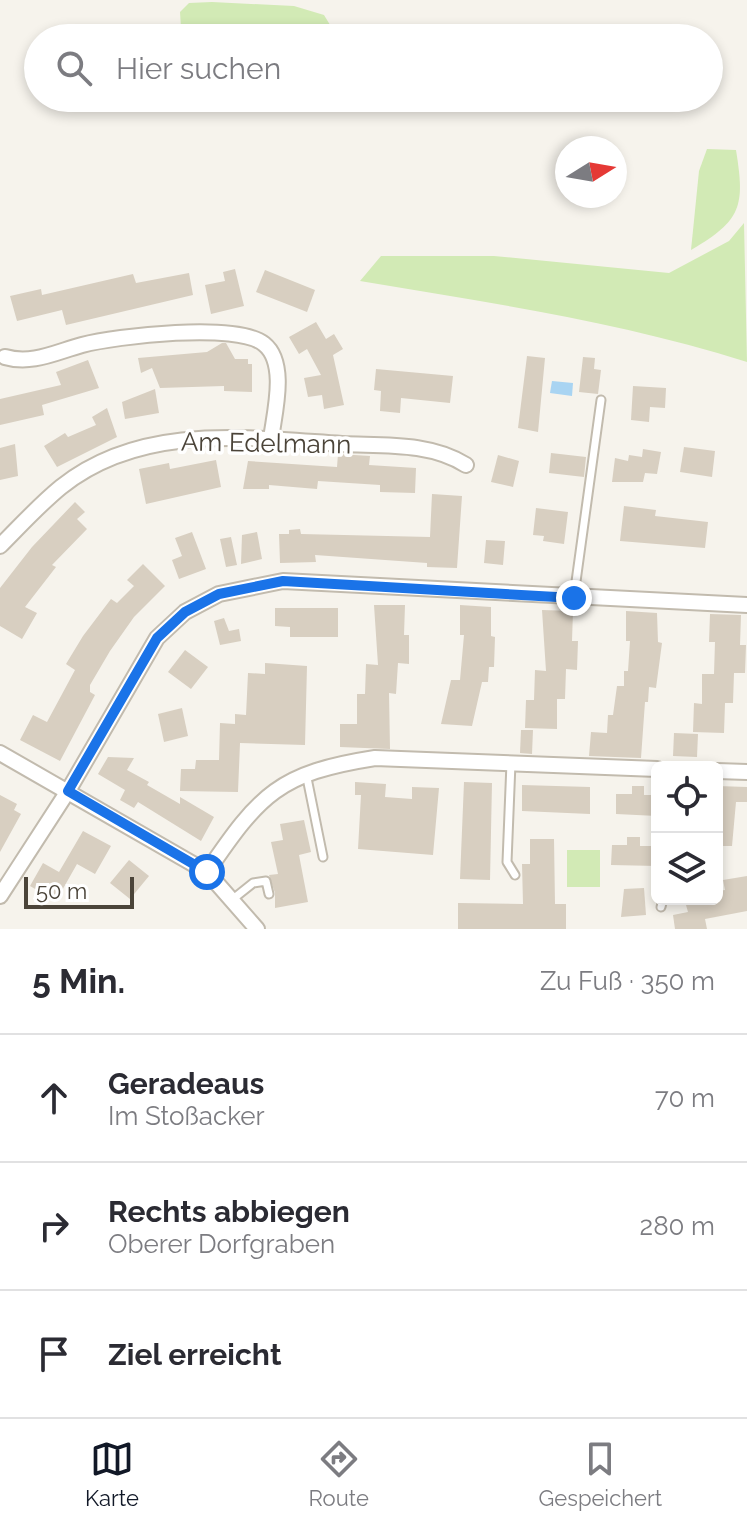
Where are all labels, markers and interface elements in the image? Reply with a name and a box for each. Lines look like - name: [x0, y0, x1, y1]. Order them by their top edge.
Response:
- search box: [24, 24, 723, 112]
- icon: search: [52, 46, 96, 90]
- text: Hier suchen: [116, 51, 281, 86]
- north arrow: [555, 136, 627, 208]
- street label: Am Edelmann: [181, 427, 351, 459]
- route end: [556, 580, 592, 616]
- map controls: [651, 761, 723, 905]
- button: locate: [651, 761, 723, 833]
- button: layers: [651, 833, 723, 905]
- route start: [189, 854, 225, 890]
- scale bar: [24, 873, 134, 909]
- text: 50 m: [36, 878, 87, 904]
- text: 5 Min.: [32, 961, 125, 1001]
- text: Zu Fuß · 350 m: [540, 966, 715, 996]
- text: Geradeaus: [108, 1066, 264, 1101]
- icon: ahead: [32, 1076, 76, 1120]
- text: 70 m: [655, 1083, 715, 1113]
- text: Im Stoßacker: [108, 1101, 265, 1131]
- text: Rechts abbiegen: [108, 1194, 350, 1229]
- icon: right: [32, 1204, 76, 1248]
- text: 280 m: [640, 1211, 715, 1241]
- text: Oberer Dorfgraben: [108, 1229, 335, 1259]
- icon: arrive: [32, 1332, 76, 1376]
- text: Ziel erreicht: [108, 1337, 281, 1372]
- tab: Karte: [85, 1437, 139, 1511]
- tab: Route: [309, 1437, 369, 1511]
- tab: Gespeichert: [539, 1437, 662, 1511]

